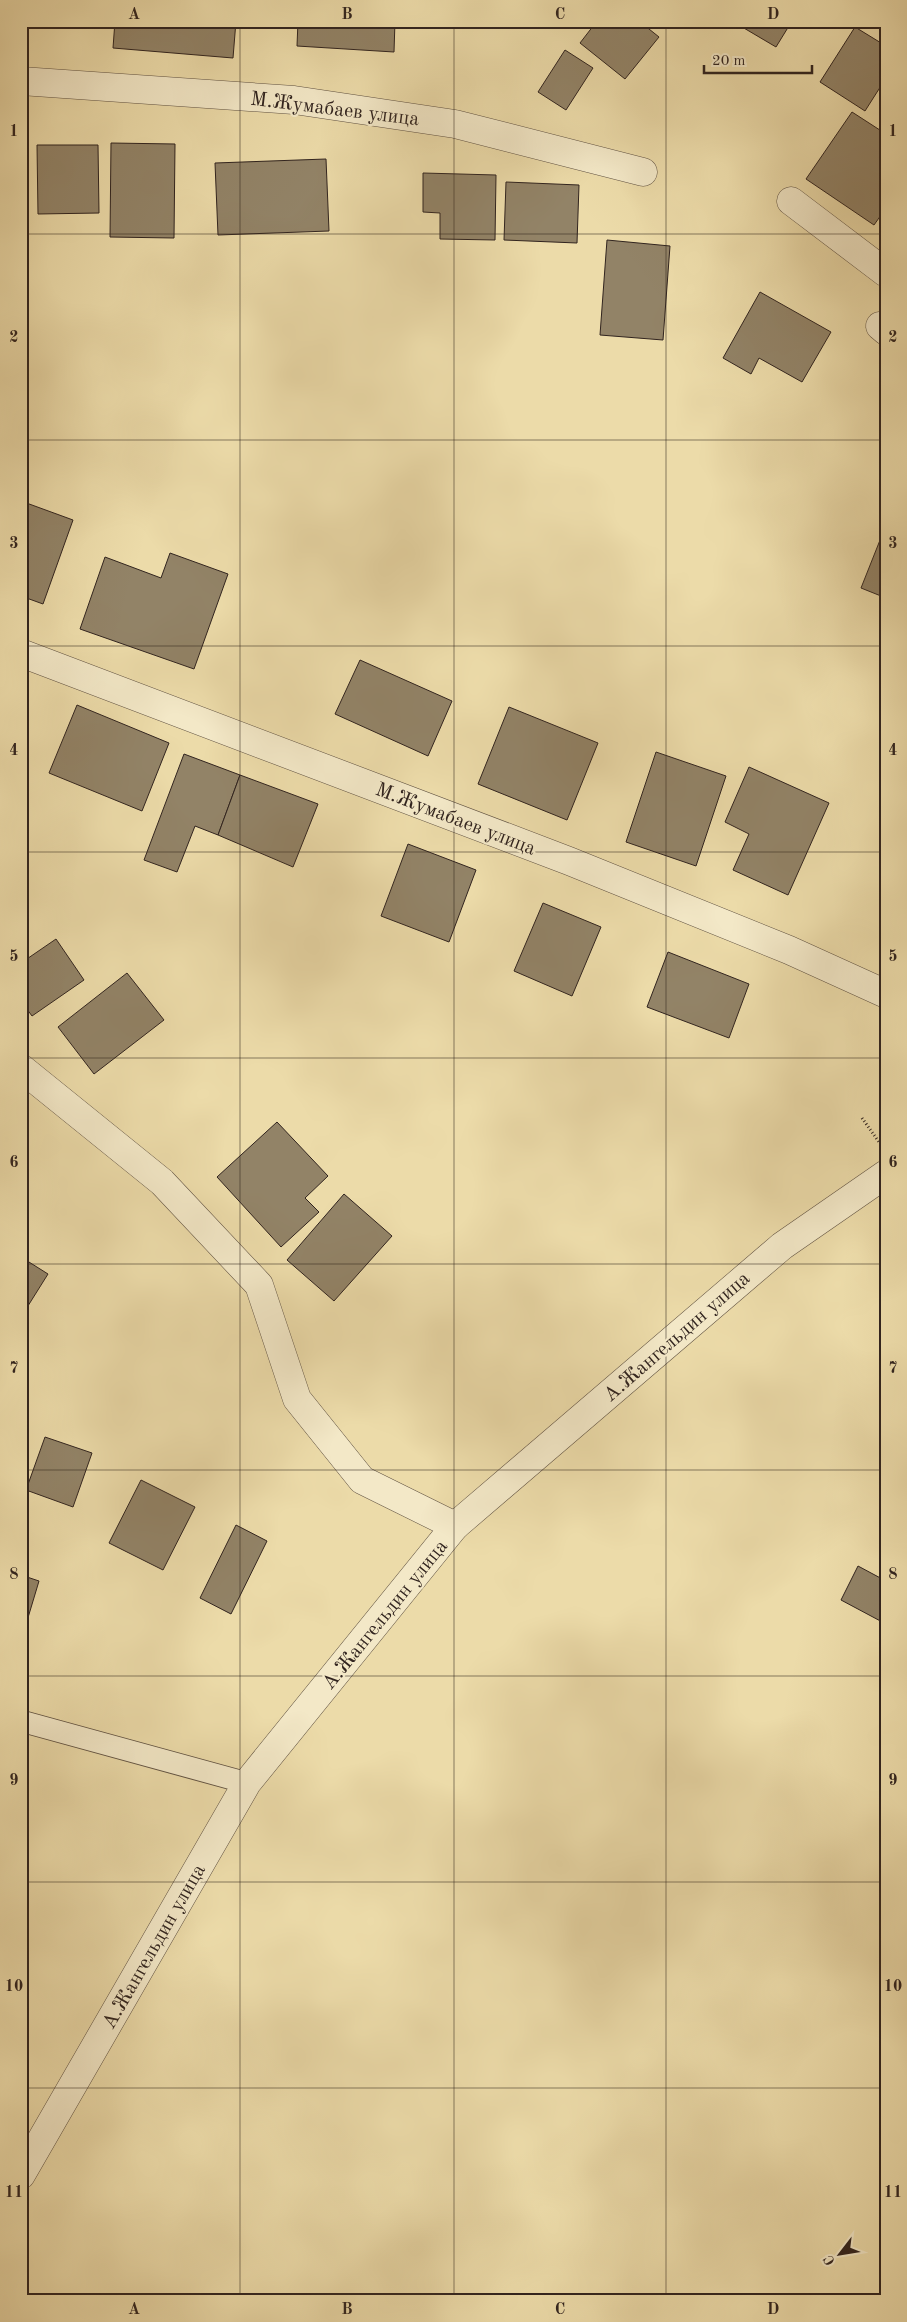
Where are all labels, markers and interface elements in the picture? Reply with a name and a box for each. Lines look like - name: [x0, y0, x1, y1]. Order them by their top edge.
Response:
- text: A: [128, 7, 140, 23]
- text: B: [341, 7, 353, 23]
- text: C: [555, 7, 565, 23]
- text: D: [767, 7, 779, 23]
- scale bar: [704, 42, 812, 74]
- text: 20 m: [712, 54, 746, 69]
- street label: М.Жумабаев улица: [249, 90, 420, 130]
- text: 1: [9, 124, 19, 140]
- text: 1: [888, 124, 898, 140]
- text: 2: [9, 330, 19, 346]
- text: 2: [888, 330, 898, 346]
- text: 3: [9, 536, 19, 552]
- text: 3: [888, 536, 898, 552]
- text: 4: [9, 743, 19, 759]
- text: 4: [888, 743, 898, 759]
- street label: М.Жумабаев улица: [372, 780, 538, 860]
- text: 5: [9, 949, 19, 965]
- text: 5: [888, 949, 898, 965]
- text: 6: [9, 1155, 19, 1171]
- text: 6: [888, 1155, 898, 1171]
- street label: А.Жангельдин улица: [600, 1269, 754, 1406]
- text: 7: [9, 1361, 19, 1377]
- text: 7: [888, 1361, 898, 1377]
- street label: А.Жангельдин улица: [319, 1536, 452, 1694]
- text: 8: [9, 1567, 19, 1583]
- text: 8: [888, 1567, 898, 1583]
- text: 9: [9, 1773, 19, 1789]
- text: 9: [888, 1773, 898, 1789]
- street label: А.Жангельдин улица: [99, 1861, 210, 2033]
- text: 10: [5, 1979, 23, 1995]
- text: 10: [884, 1979, 902, 1995]
- text: 11: [5, 2185, 23, 2201]
- text: 11: [884, 2185, 902, 2201]
- north arrow: [814, 2230, 864, 2280]
- text: С: [821, 2253, 838, 2268]
- text: A: [128, 2302, 140, 2318]
- text: B: [341, 2302, 353, 2318]
- text: C: [555, 2302, 565, 2318]
- text: D: [767, 2302, 779, 2318]

